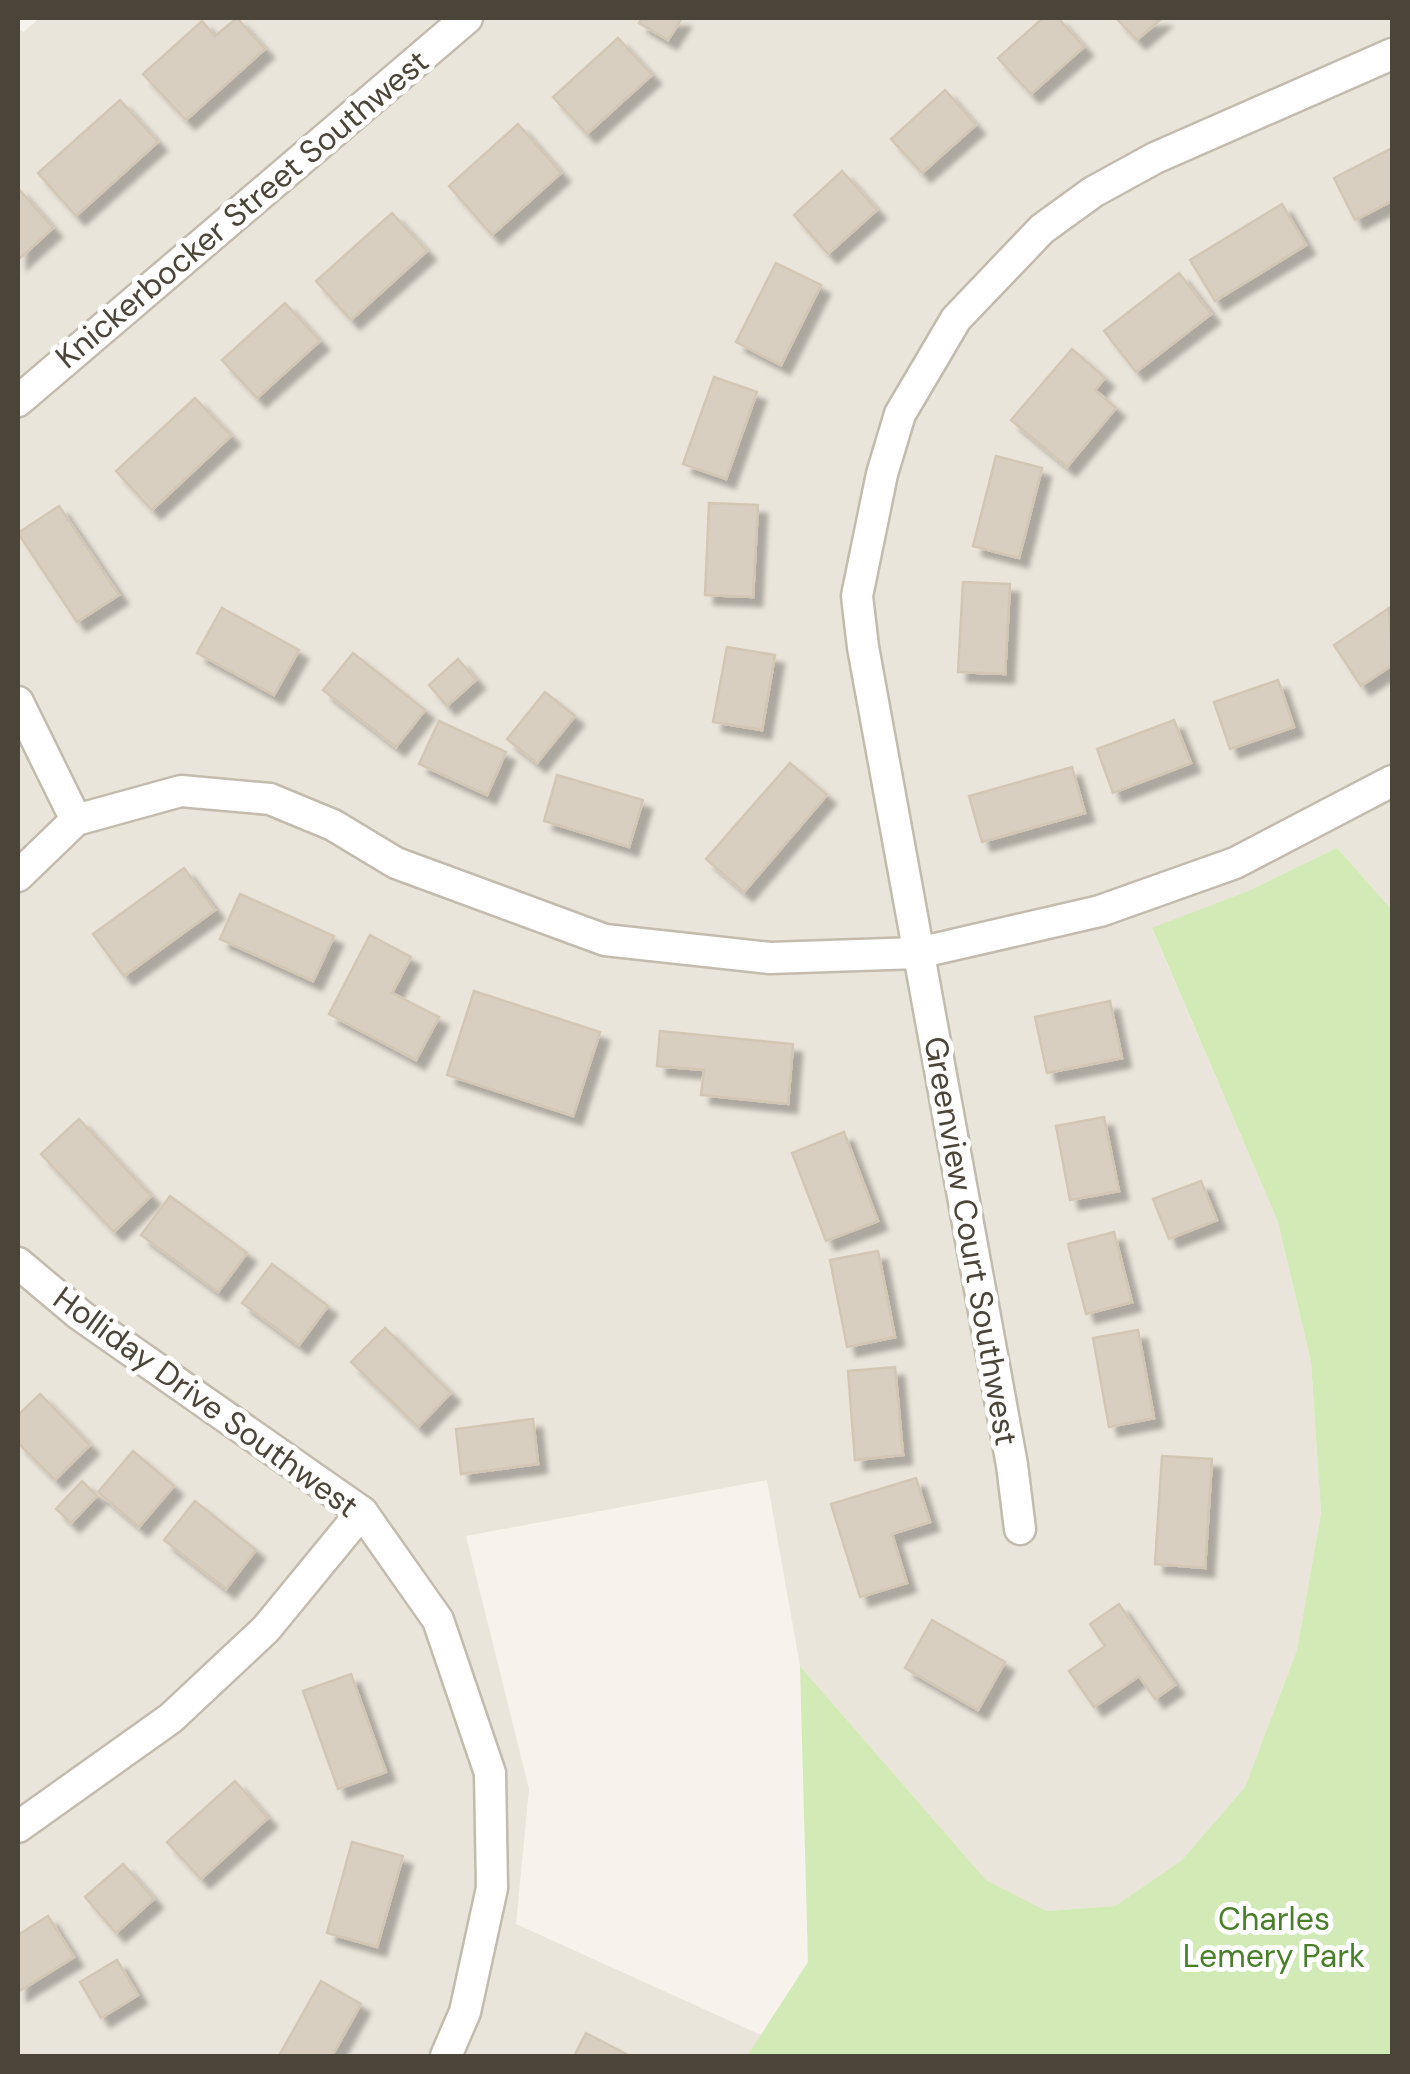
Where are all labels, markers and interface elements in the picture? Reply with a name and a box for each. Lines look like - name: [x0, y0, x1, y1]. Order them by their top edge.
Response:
- street label: Knickerbocker Street Southwest: [47, 40, 437, 378]
- street label: Greenview Court Southwest: [914, 1033, 1028, 1449]
- street label: Holliday Drive Southwest: [45, 1277, 367, 1527]
- park label: Charles Lemery Park: [1183, 1898, 1365, 1977]

